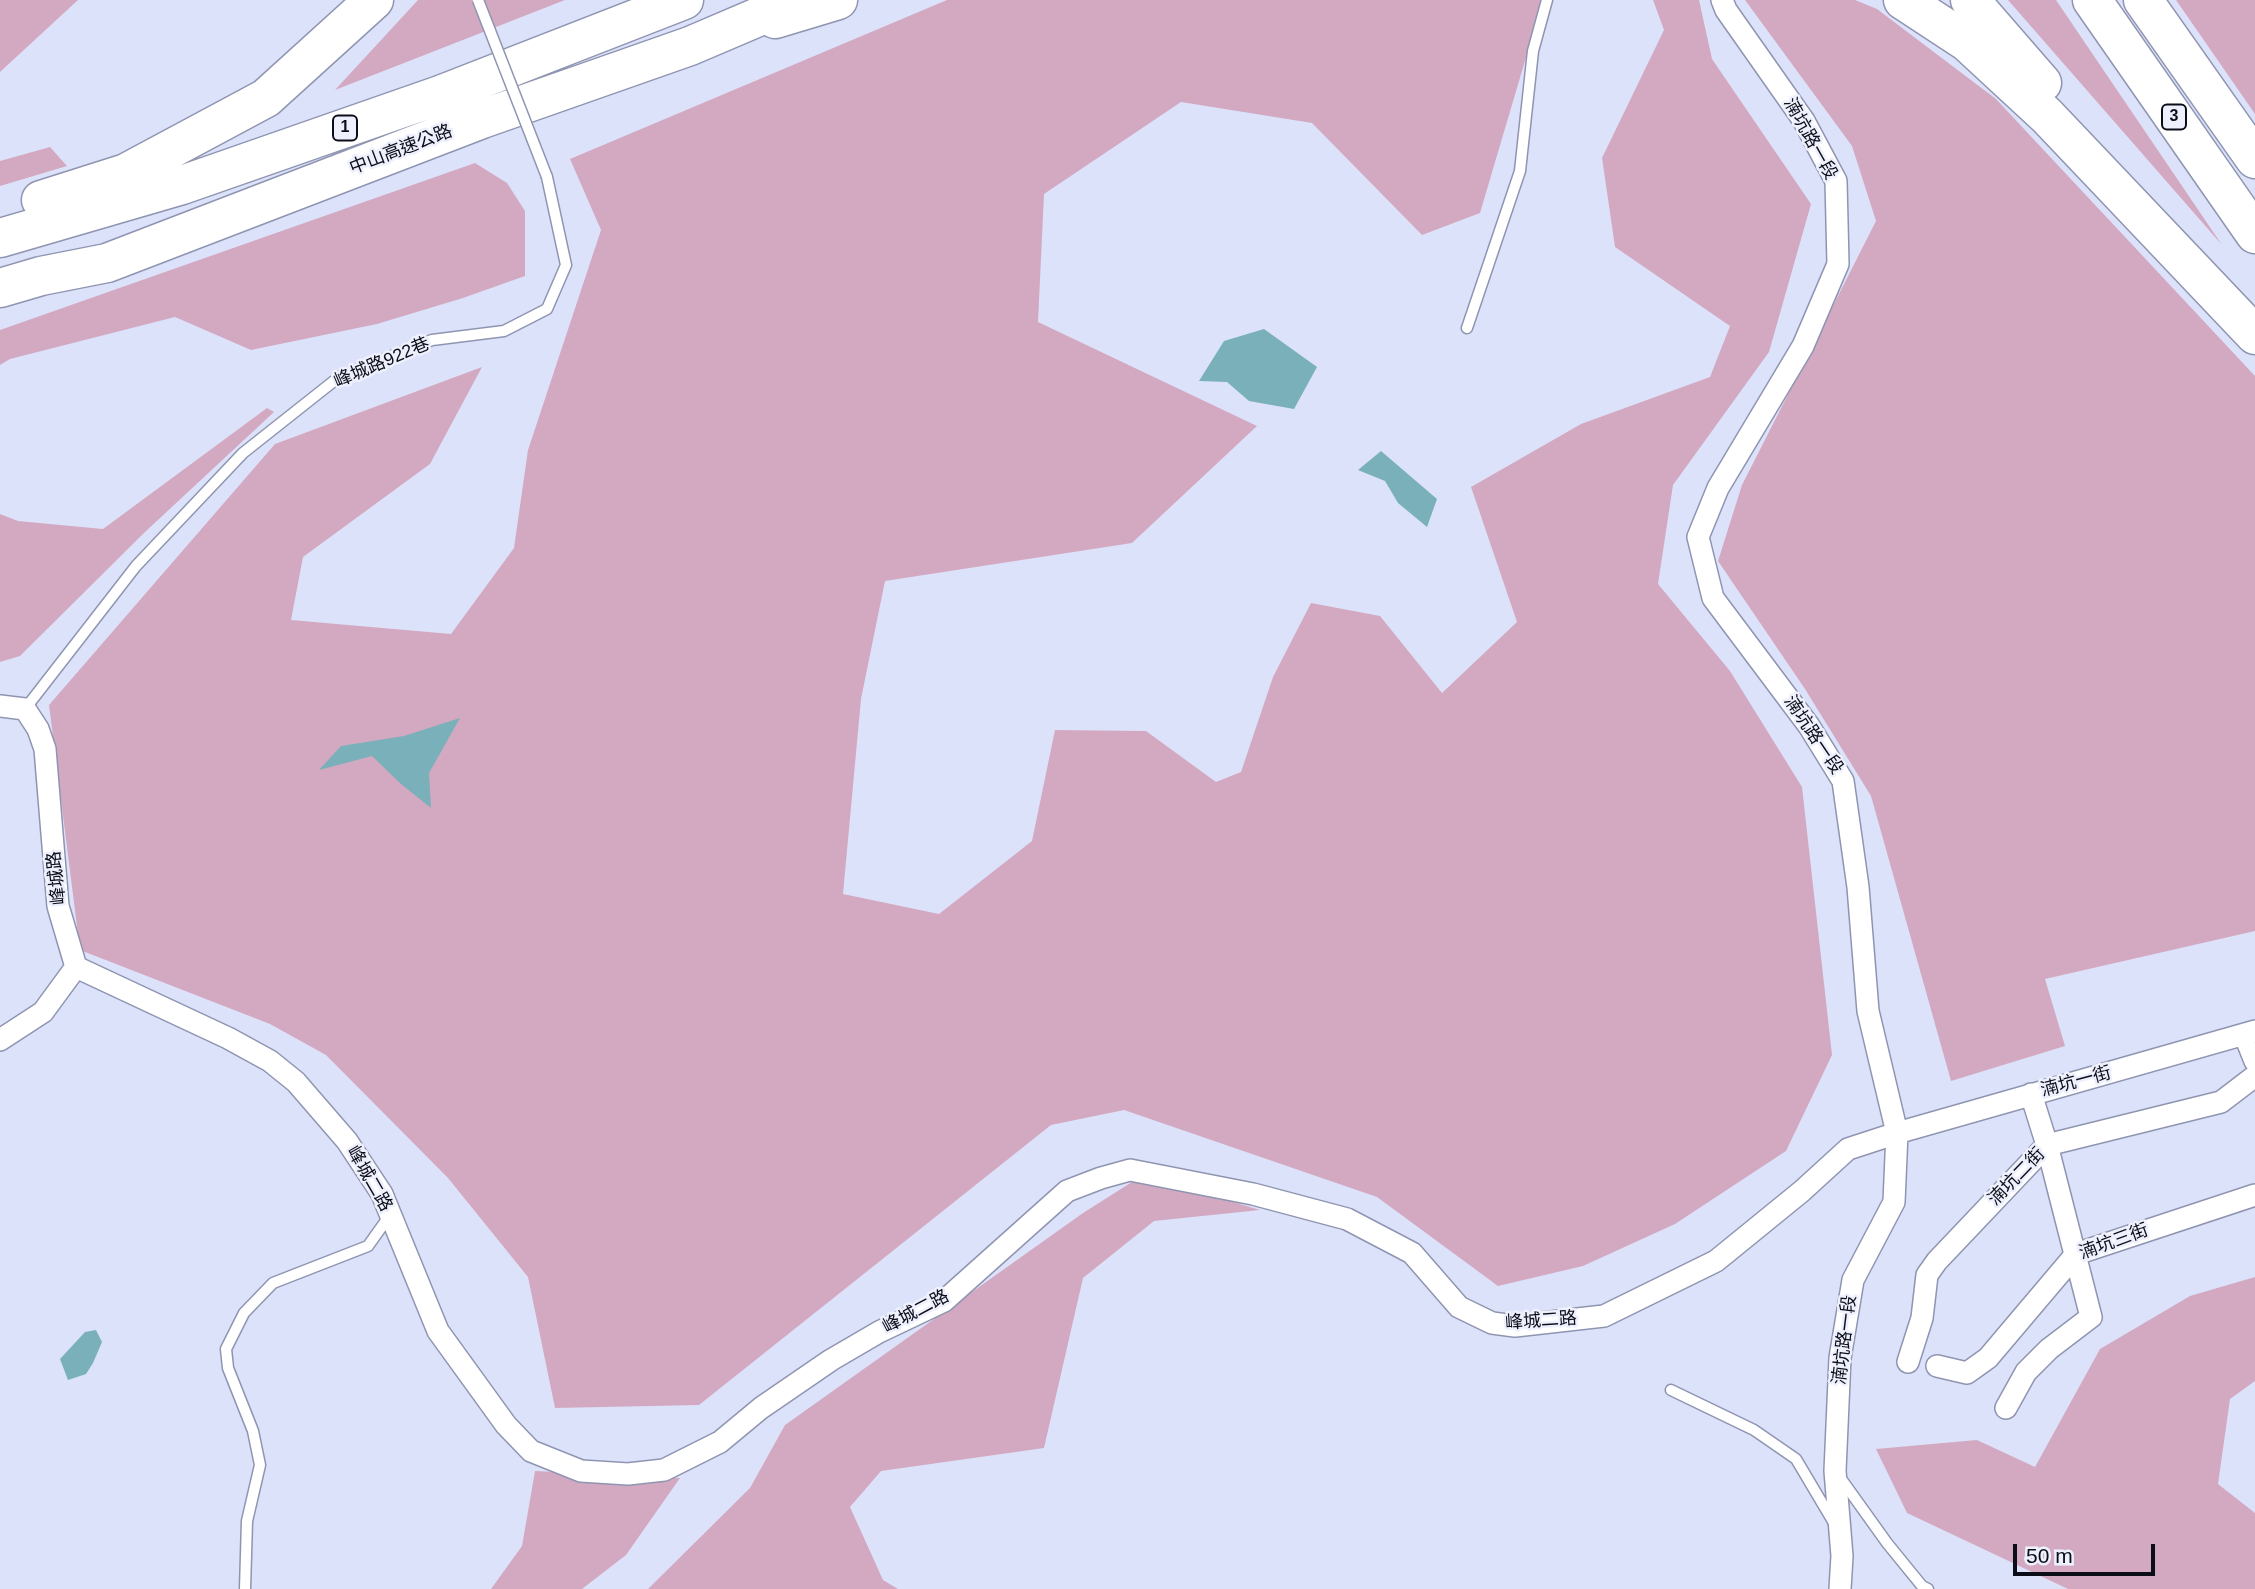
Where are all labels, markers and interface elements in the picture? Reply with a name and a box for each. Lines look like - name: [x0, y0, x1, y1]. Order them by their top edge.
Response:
- street label: 湳坑路一段: [1779, 94, 1841, 184]
- road number: 3: [2162, 105, 2186, 130]
- road number: 1: [333, 116, 357, 140]
- street label: 中山高速公路: [347, 121, 455, 179]
- street label: 峰城路922巷: [331, 333, 433, 393]
- street label: 湳坑路一段: [1779, 692, 1847, 778]
- street label: 峰城路: [43, 850, 71, 906]
- street label: 湳坑一街: [2038, 1062, 2114, 1102]
- street label: 峰城二路: [342, 1142, 396, 1216]
- street label: 湳坑二街: [1984, 1144, 2050, 1210]
- street label: 湳坑三街: [2076, 1220, 2152, 1264]
- street label: 峰城二路: [879, 1286, 953, 1338]
- street label: 湳坑路一段: [1829, 1294, 1861, 1386]
- street label: 峰城二路: [1504, 1308, 1578, 1334]
- scale bar: [2017, 1530, 2159, 1574]
- text: 50 m: [2026, 1544, 2073, 1567]

